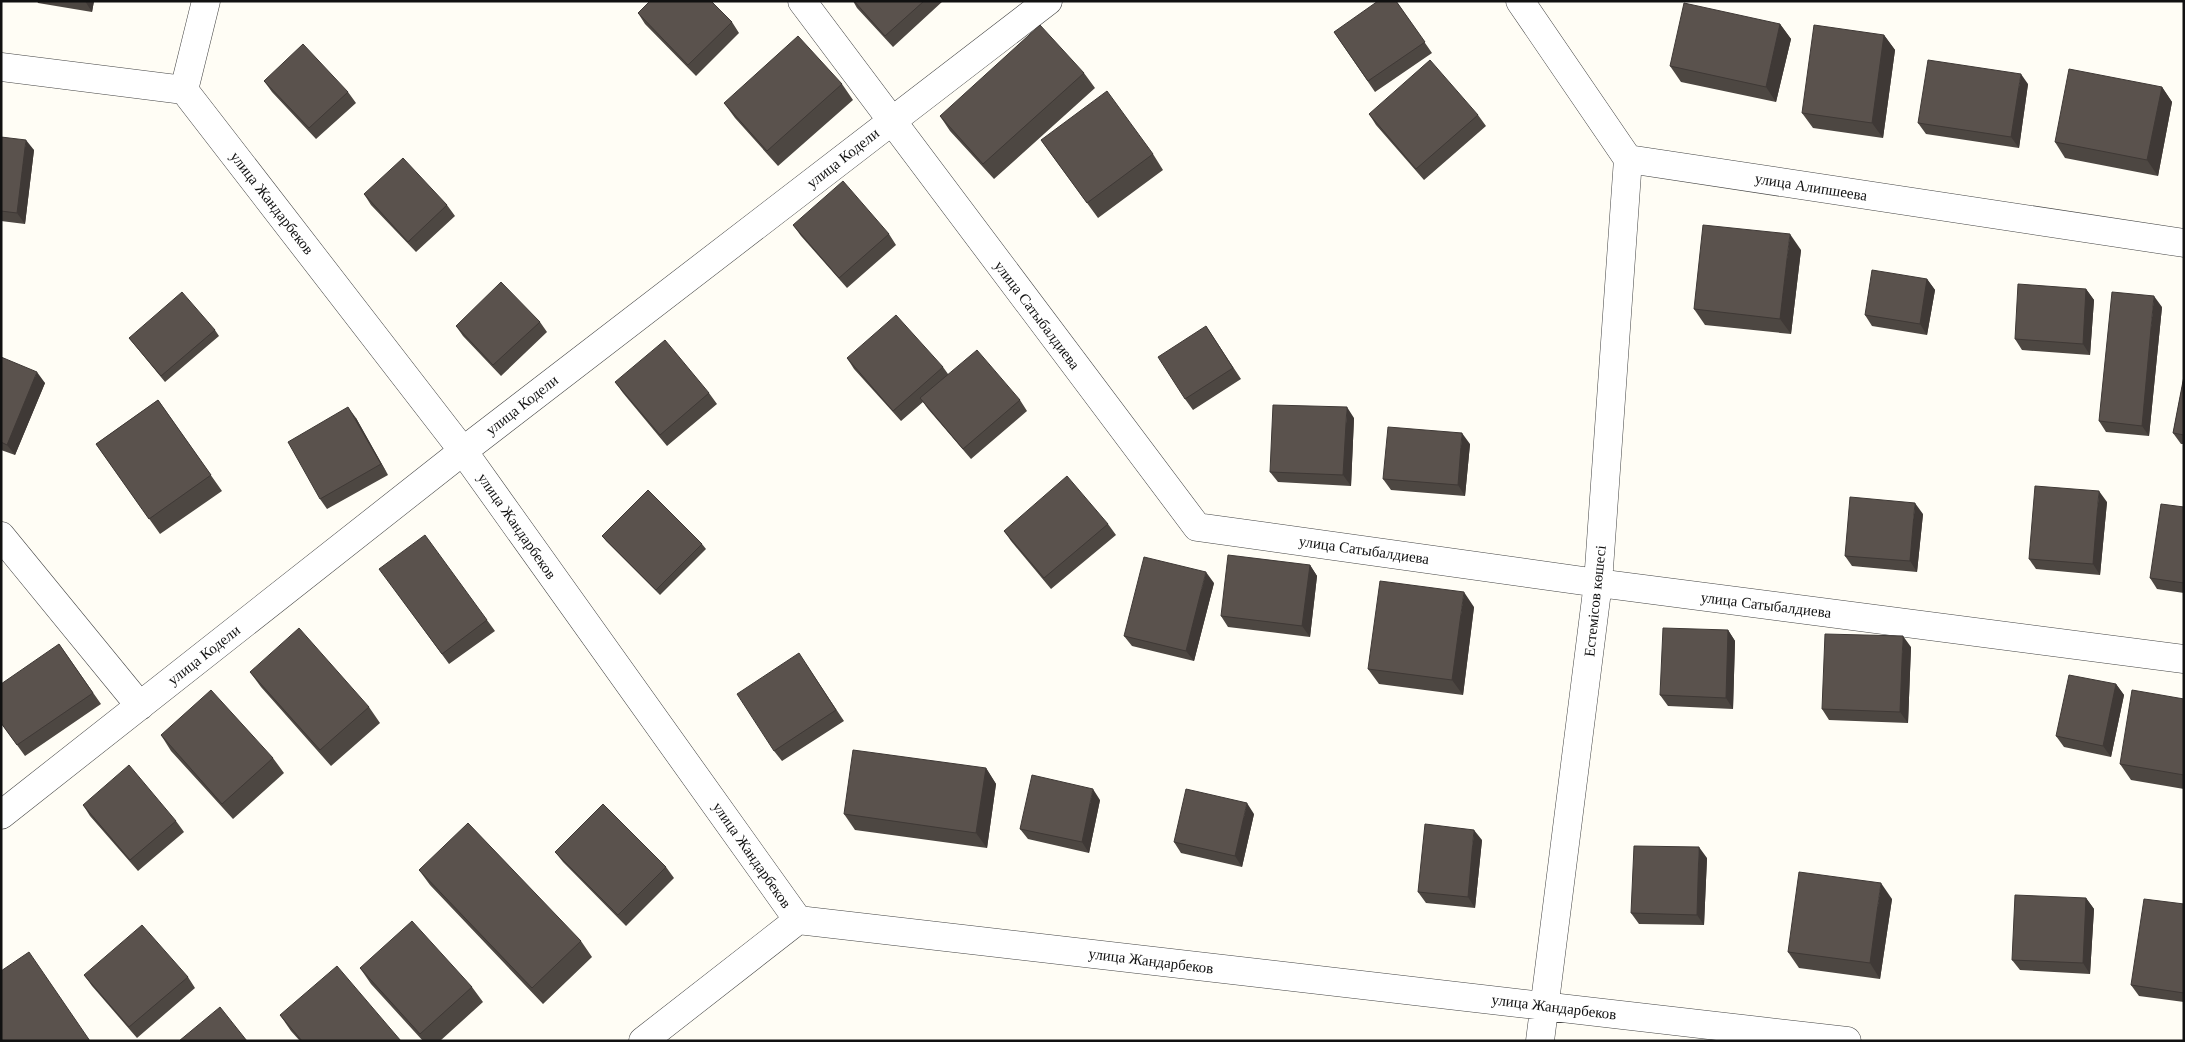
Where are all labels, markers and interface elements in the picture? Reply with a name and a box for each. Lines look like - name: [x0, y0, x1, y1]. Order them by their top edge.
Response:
- street label: улица Кодели: [804, 125, 882, 191]
- street label: улица Жандарбеков: [227, 149, 317, 257]
- street label: улица Алипшеева: [1754, 170, 1869, 204]
- street label: улица Сатыбалдиева: [991, 258, 1083, 373]
- street label: улица Кодели: [483, 372, 561, 438]
- street label: улица Жандарбеков: [474, 470, 560, 582]
- street label: улица Сатыбалдиева: [1298, 533, 1431, 567]
- street label: Естемісов көшесі: [1581, 545, 1609, 657]
- street label: улица Сатыбалдиева: [1700, 589, 1833, 621]
- street label: улица Кодели: [165, 622, 243, 688]
- street label: улица Жандарбеков: [709, 799, 795, 911]
- street label: улица Жандарбеков: [1088, 945, 1214, 977]
- street label: улица Жандарбеков: [1491, 991, 1617, 1023]

